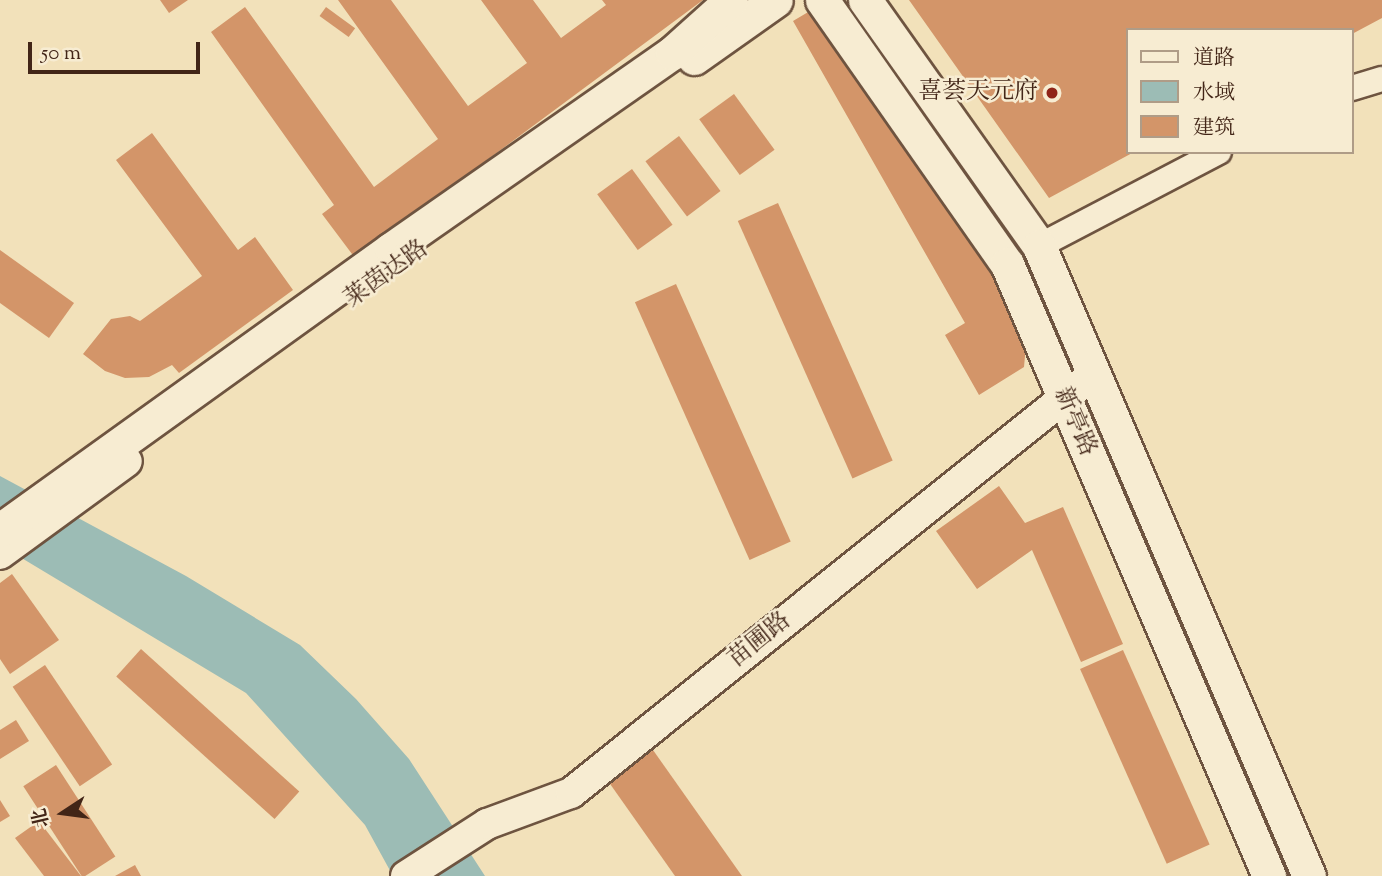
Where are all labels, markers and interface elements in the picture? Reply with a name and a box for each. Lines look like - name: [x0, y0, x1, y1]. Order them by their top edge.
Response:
- scale bar: [32, 28, 203, 72]
- legend: [1126, 28, 1354, 154]
- text: 50 m: [41, 39, 81, 69]
- text: 道路: [1193, 44, 1235, 74]
- place label: 喜荟天元府: [918, 79, 1038, 107]
- text: 水域: [1193, 79, 1235, 109]
- marker: 喜荟天元府: [1044, 85, 1060, 101]
- text: 建筑: [1193, 114, 1235, 144]
- street label: 莱茵达路: [340, 235, 434, 315]
- street label: 新亭路: [1047, 383, 1101, 461]
- street label: 苗圃路: [723, 607, 797, 675]
- north arrow: [28, 778, 98, 848]
- text: 北: [27, 806, 57, 830]

